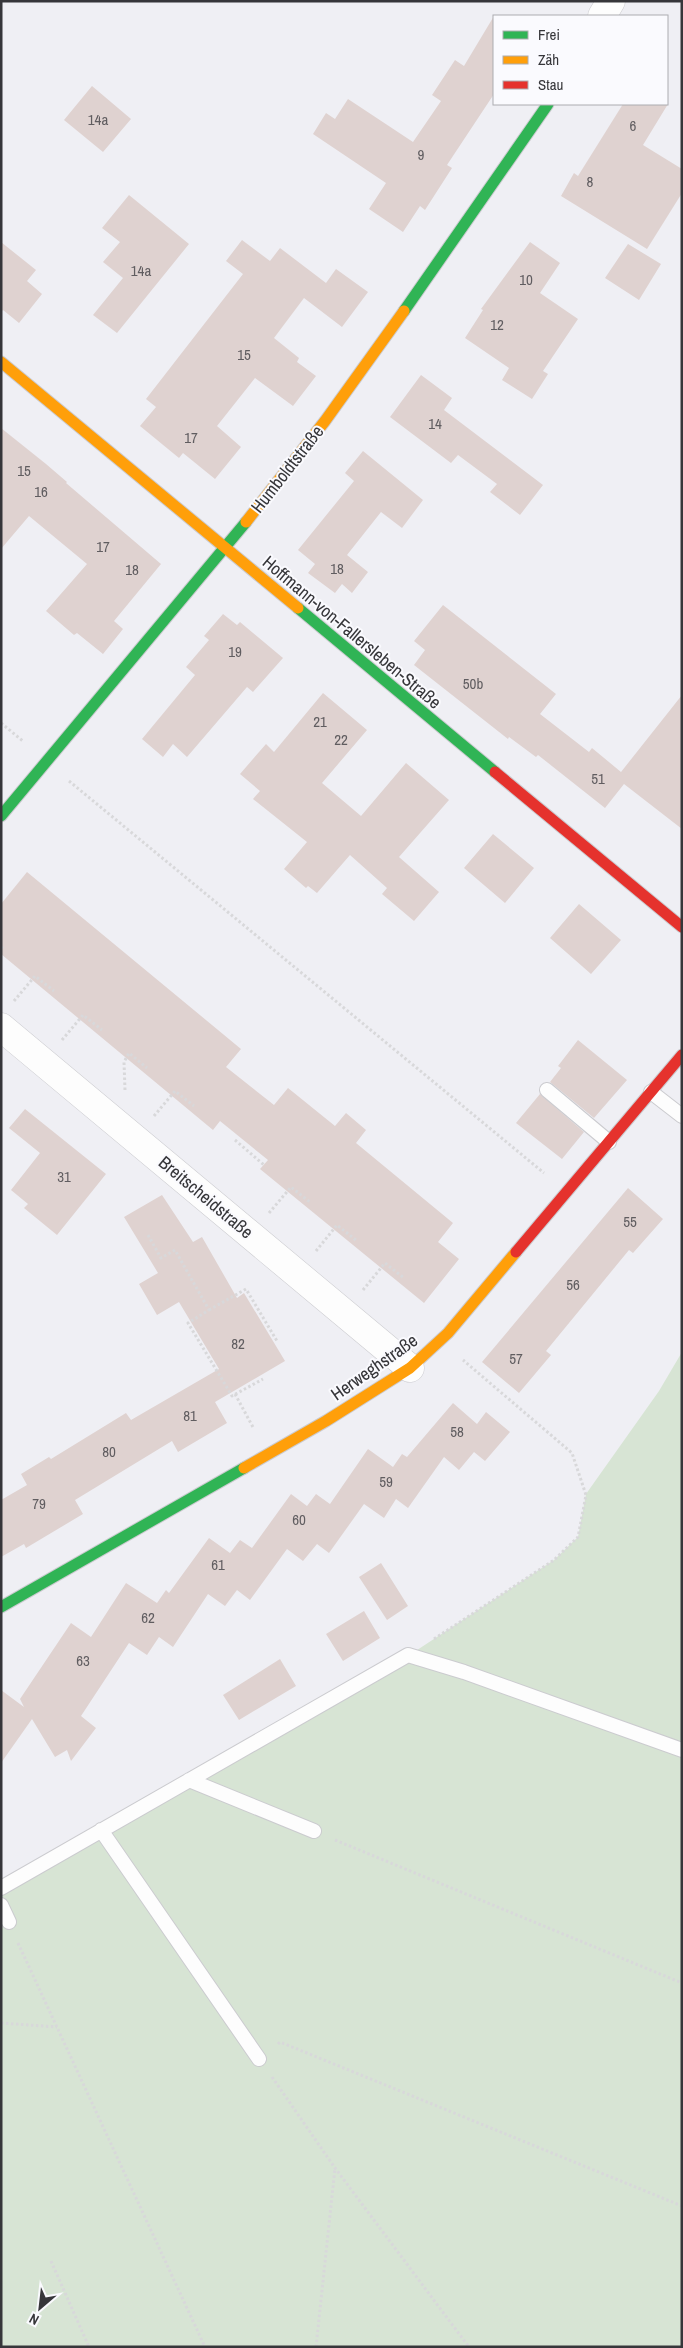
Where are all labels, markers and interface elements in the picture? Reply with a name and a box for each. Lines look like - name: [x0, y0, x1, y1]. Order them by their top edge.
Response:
- legend: [493, 15, 668, 105]
- text: Frei: [538, 24, 560, 45]
- text: Zäh: [538, 49, 559, 70]
- text: Stau: [538, 74, 563, 95]
- house number: 14a: [88, 109, 108, 130]
- house number: 6: [630, 115, 637, 136]
- house number: 9: [418, 144, 425, 165]
- house number: 8: [587, 171, 594, 192]
- house number: 14a: [131, 260, 151, 281]
- house number: 10: [519, 269, 533, 290]
- house number: 12: [490, 314, 504, 335]
- house number: 15: [237, 344, 251, 365]
- house number: 14: [428, 413, 442, 434]
- street label: Humboldtstraße: [245, 420, 329, 518]
- house number: 17: [184, 427, 198, 448]
- house number: 15: [17, 460, 31, 481]
- house number: 16: [34, 481, 48, 502]
- house number: 17: [96, 536, 110, 557]
- street label: Hoffmann-von-Fallersleben-Straße: [257, 550, 447, 714]
- house number: 18: [330, 558, 344, 579]
- house number: 18: [125, 559, 139, 580]
- house number: 19: [228, 641, 242, 662]
- house number: 50b: [463, 673, 483, 694]
- house number: 21: [313, 711, 327, 732]
- house number: 22: [334, 729, 348, 750]
- house number: 51: [591, 768, 605, 789]
- street label: Breitscheidstraße: [153, 1150, 259, 1244]
- house number: 31: [57, 1166, 71, 1187]
- house number: 55: [623, 1211, 637, 1232]
- house number: 56: [566, 1274, 580, 1295]
- street label: Herweghstraße: [326, 1328, 422, 1406]
- house number: 82: [231, 1333, 245, 1354]
- house number: 57: [509, 1348, 523, 1369]
- house number: 81: [183, 1405, 197, 1426]
- house number: 58: [450, 1421, 464, 1442]
- house number: 80: [102, 1441, 116, 1462]
- house number: 59: [379, 1471, 393, 1492]
- house number: 79: [32, 1493, 46, 1514]
- house number: 60: [292, 1509, 306, 1530]
- house number: 61: [211, 1554, 225, 1575]
- house number: 62: [141, 1607, 155, 1628]
- house number: 63: [76, 1650, 90, 1671]
- north arrow: [15, 2283, 65, 2333]
- text: N: [26, 2310, 42, 2329]

